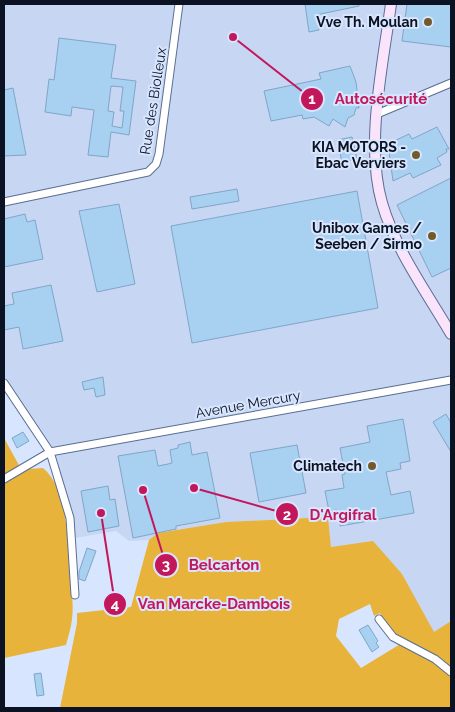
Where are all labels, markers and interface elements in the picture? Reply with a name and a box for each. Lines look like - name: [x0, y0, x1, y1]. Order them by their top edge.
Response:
- place label: Vve Th. Moulan: [316, 14, 418, 30]
- marker: Vve Th. Moulan: [422, 16, 434, 28]
- street label: Rue des Biolleux: [137, 46, 169, 156]
- callout: Autosécurité: [300, 84, 437, 114]
- text: 1: [308, 90, 316, 108]
- text: Autosécurité: [335, 90, 427, 108]
- place label: KIA MOTORS - Ebac Verviers: [312, 139, 406, 171]
- marker: KIA MOTORS - Ebac Verviers: [410, 149, 422, 161]
- place label: Unibox Games / Seeben / Sirmo: [312, 220, 423, 252]
- marker: Unibox Games / Seeben / Sirmo: [426, 230, 438, 242]
- street label: Avenue Mercury: [194, 387, 302, 421]
- place label: Climatech: [293, 458, 362, 474]
- marker: Climatech: [366, 460, 378, 472]
- callout: D'Argifral: [274, 499, 386, 529]
- text: 2: [283, 506, 291, 524]
- text: D'Argifral: [309, 506, 377, 524]
- callout: Belcarton: [153, 550, 269, 580]
- text: 3: [162, 556, 170, 574]
- text: Belcarton: [189, 556, 259, 574]
- callout: Van Marcke-Dambois: [103, 589, 300, 619]
- text: 4: [111, 595, 120, 613]
- text: Van Marcke-Dambois: [138, 595, 290, 613]

